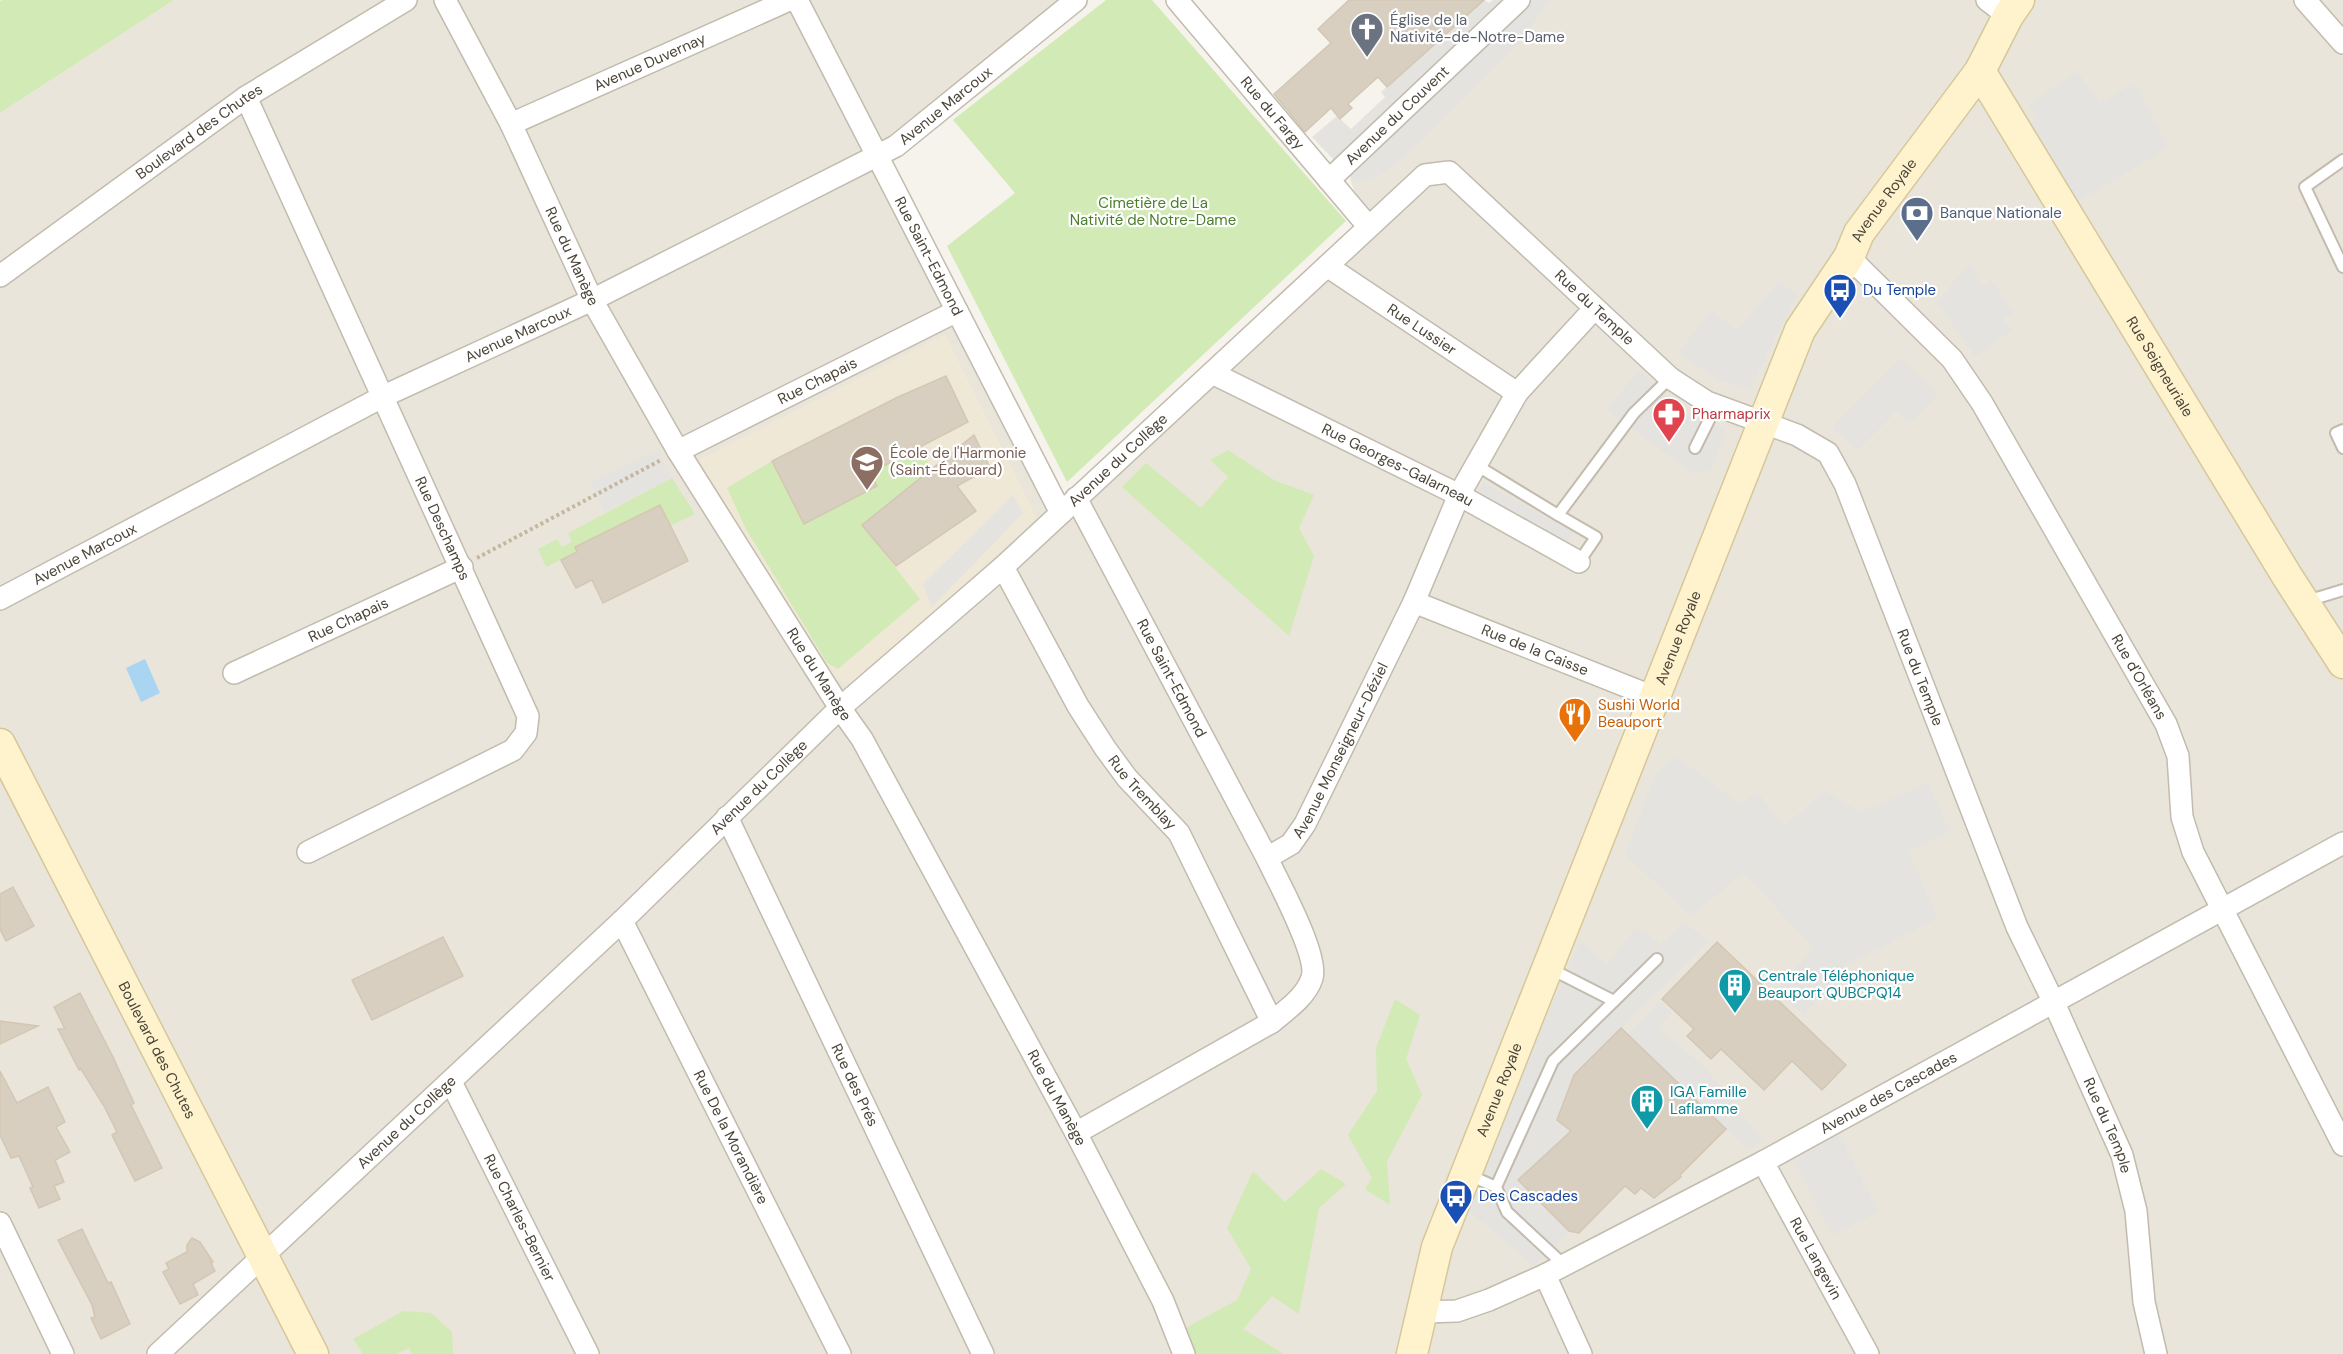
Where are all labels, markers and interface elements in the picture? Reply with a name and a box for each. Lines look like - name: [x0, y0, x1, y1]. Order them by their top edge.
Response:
- place label: Église de la Nativité-de-Notre-Dame: [1390, 10, 1565, 47]
- church icon: Église de la Nativité-de-Notre-Dame: [1349, 11, 1385, 58]
- street label: Avenue Duvernay: [591, 28, 710, 96]
- street label: Avenue du Couvent: [1341, 61, 1454, 169]
- street label: Avenue Marcoux: [895, 62, 997, 150]
- street label: Rue du Fargy: [1236, 72, 1310, 154]
- street label: Boulevard des Chutes: [132, 79, 266, 184]
- street label: Avenue Royale: [1846, 154, 1921, 245]
- street label: Rue Saint-Edmond: [890, 193, 968, 319]
- park label: Cimetière de La Nativité de Notre-Dame: [1070, 193, 1236, 230]
- bank icon: Banque Nationale: [1899, 195, 1935, 242]
- place label: Banque Nationale: [1940, 203, 2062, 223]
- street label: Rue du Manège: [540, 204, 603, 309]
- street label: Rue du Temple: [1550, 265, 1639, 350]
- bus stop icon: Du Temple: [1822, 272, 1858, 319]
- place label: Du Temple: [1863, 280, 1936, 300]
- street label: Rue Lussier: [1383, 299, 1461, 360]
- street label: Avenue Marcoux: [462, 301, 575, 367]
- street label: Rue Seigneuriale: [2122, 313, 2198, 421]
- street label: Rue Chapais: [774, 353, 861, 409]
- pharmacy icon: Pharmaprix: [1651, 396, 1687, 443]
- place label: Pharmaprix: [1692, 404, 1771, 424]
- street label: Avenue du Collège: [1064, 409, 1172, 511]
- street label: Rue Georges-Galarneau: [1318, 419, 1477, 511]
- place label: École de l'Harmonie (Saint-Édouard): [890, 443, 1026, 480]
- school or university icon: École de l'Harmonie (Saint-Édouard): [849, 444, 885, 491]
- street label: Rue Deschamps: [410, 473, 475, 584]
- street label: Avenue Marcoux: [30, 518, 141, 590]
- street label: Avenue Royale: [1650, 588, 1706, 688]
- street label: Rue Chapais: [305, 593, 392, 647]
- street label: Rue Saint-Edmond: [1132, 615, 1211, 741]
- street label: Rue de la Caisse: [1478, 620, 1591, 680]
- street label: Rue du Manège: [782, 624, 856, 725]
- street label: Rue du Temple: [1892, 626, 1948, 729]
- street label: Rue d'Orléans: [2107, 631, 2171, 723]
- street label: Avenue Monseigneur-Déziel: [1288, 659, 1393, 842]
- place label: Sushi World Beauport: [1598, 695, 1680, 732]
- restaurant icon: Sushi World Beauport: [1557, 696, 1593, 743]
- street label: Avenue du Collège: [706, 735, 812, 839]
- street label: Rue Tremblay: [1104, 751, 1181, 835]
- place label: Centrale Téléphonique Beauport QUBCPQ14: [1758, 966, 1914, 1003]
- building icon: Centrale Téléphonique Beauport QUBCPQ14: [1717, 967, 1753, 1014]
- street label: Boulevard des Chutes: [114, 978, 201, 1122]
- street label: Rue des Prés: [827, 1040, 883, 1130]
- street label: Avenue Royale: [1472, 1040, 1527, 1140]
- street label: Rue du Manège: [1023, 1046, 1091, 1149]
- street label: Avenue des Cascades: [1817, 1047, 1960, 1139]
- street label: Rue De la Morandière: [689, 1067, 773, 1208]
- street label: Avenue du Collège: [353, 1071, 460, 1173]
- street label: Rue du Temple: [2079, 1074, 2136, 1175]
- place label: IGA Famille Laflamme: [1670, 1082, 1747, 1119]
- building icon: IGA Famille Laflamme: [1629, 1083, 1665, 1130]
- street label: Rue Charles-Bernier: [479, 1151, 560, 1285]
- bus stop icon: Des Cascades: [1438, 1178, 1474, 1225]
- place label: Des Cascades: [1479, 1186, 1578, 1206]
- street label: Rue Langevin: [1785, 1214, 1846, 1303]

